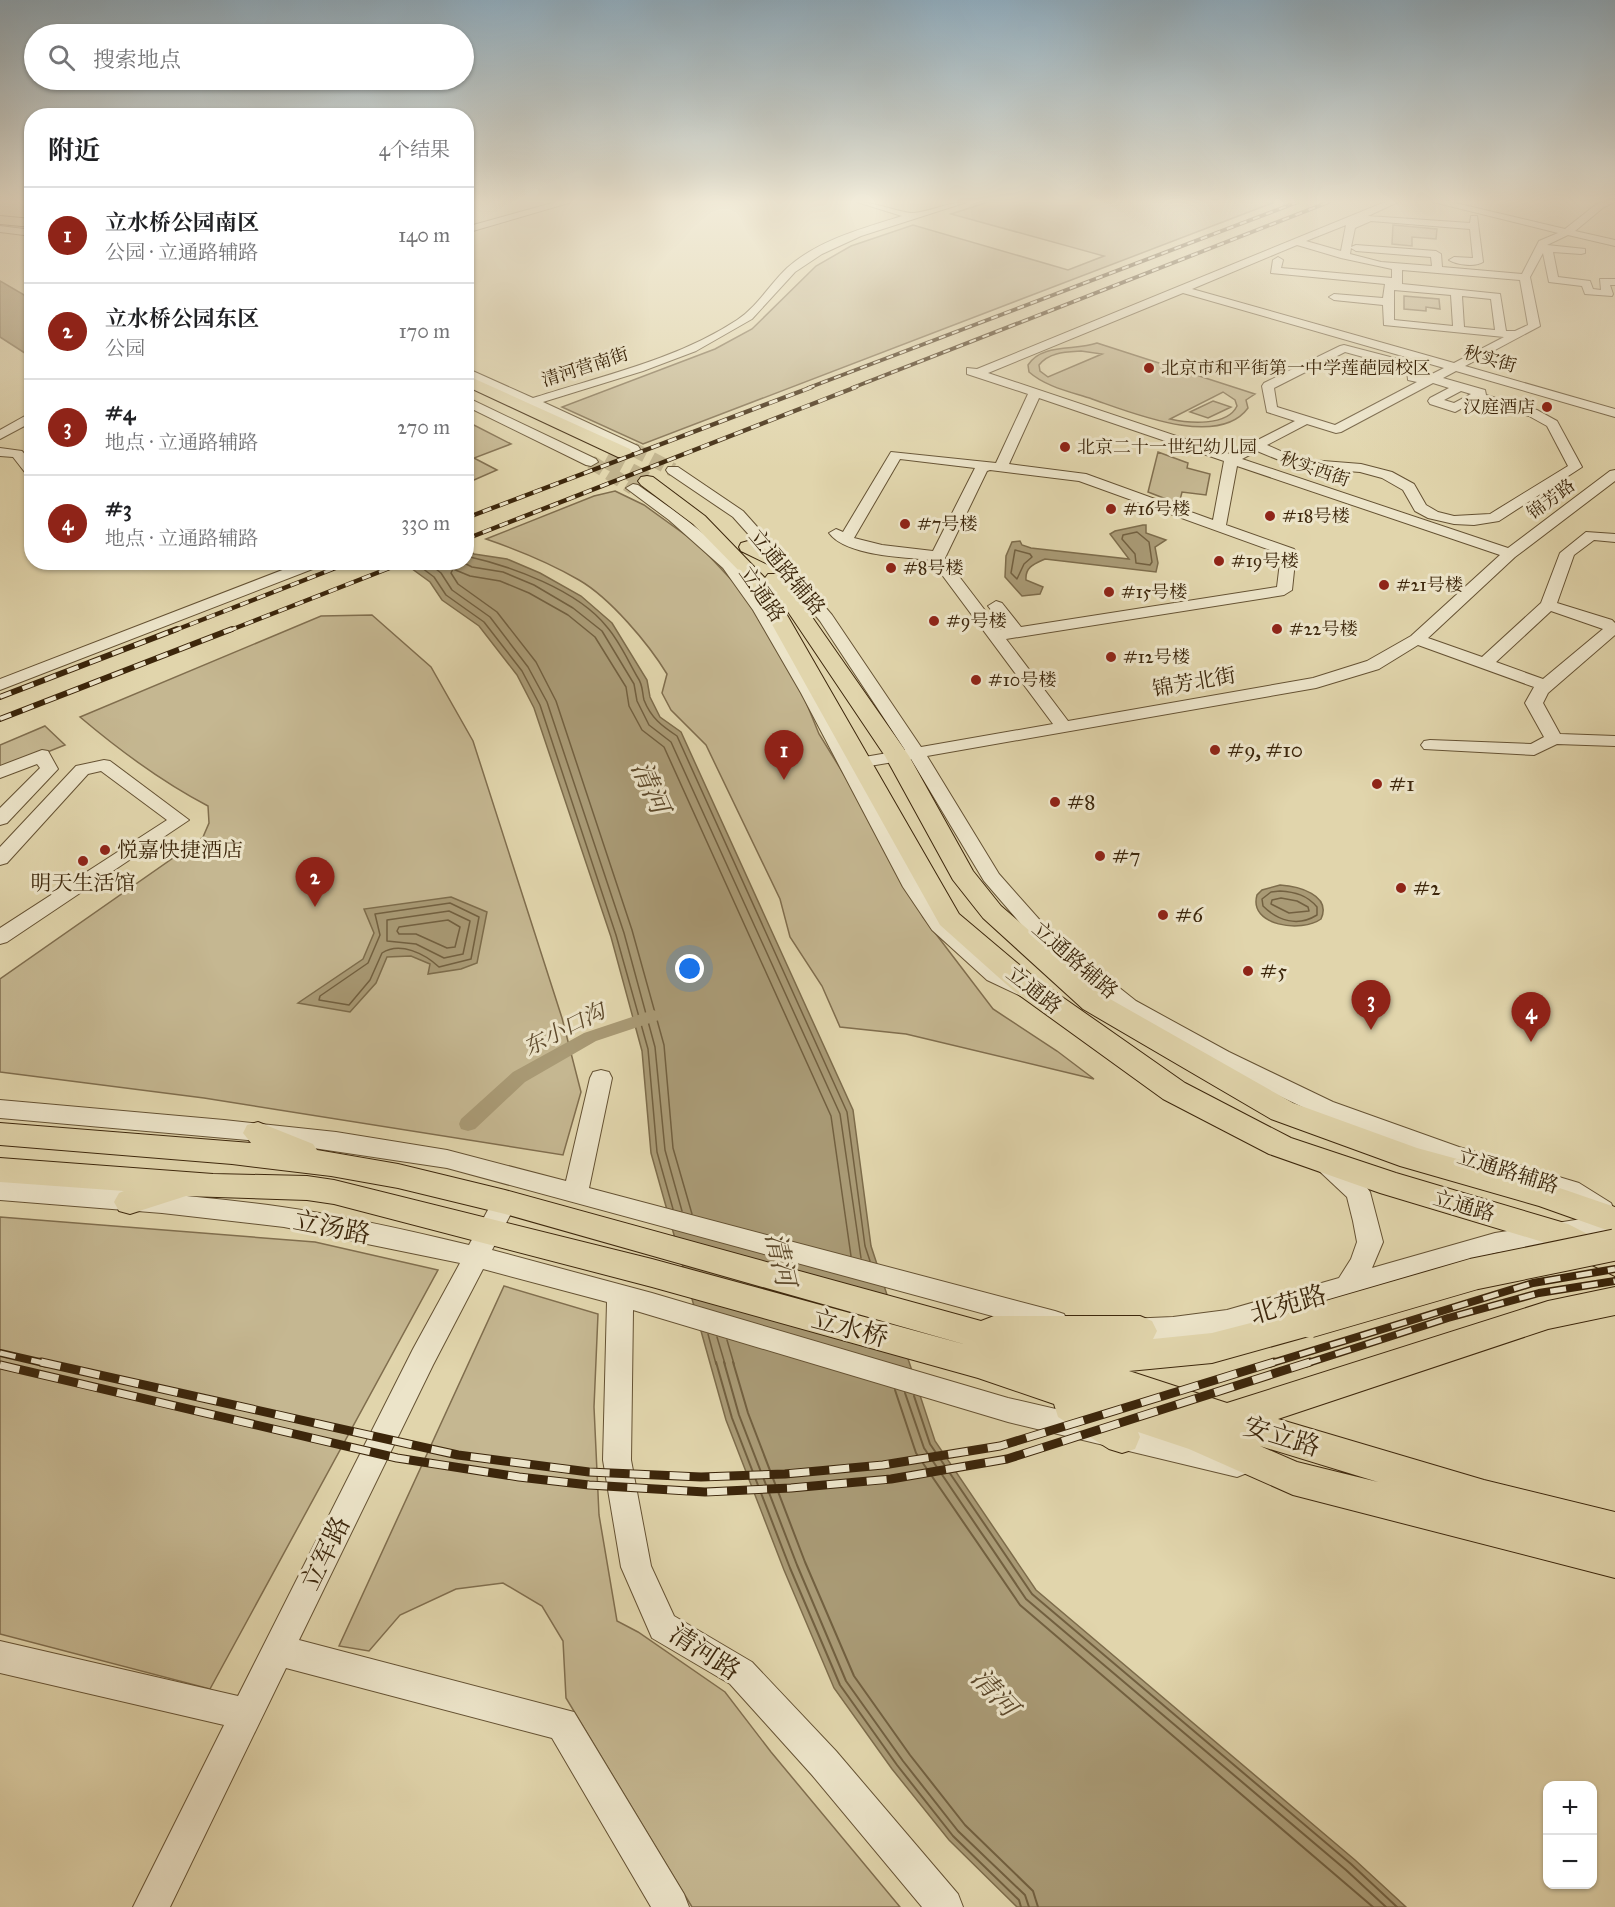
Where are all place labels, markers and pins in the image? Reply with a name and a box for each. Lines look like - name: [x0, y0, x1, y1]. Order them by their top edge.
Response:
- place label: 北京市和平街第一中学莲葩园校区: [1161, 357, 1431, 379]
- marker: 北京市和平街第一中学莲葩园校区: [1142, 361, 1156, 375]
- place label: 汉庭酒店: [1463, 396, 1535, 418]
- marker: 汉庭酒店: [1540, 400, 1554, 414]
- place label: 北京二十一世纪幼儿园: [1077, 436, 1257, 458]
- marker: 北京二十一世纪幼儿园: [1058, 440, 1072, 454]
- place label: #16号楼: [1123, 498, 1190, 520]
- marker: #16号楼: [1104, 502, 1118, 516]
- place label: #18号楼: [1282, 505, 1349, 527]
- marker: #18号楼: [1263, 509, 1277, 523]
- place label: #7号楼: [917, 513, 977, 535]
- marker: #7号楼: [898, 517, 912, 531]
- place label: #19号楼: [1231, 550, 1298, 572]
- marker: #19号楼: [1212, 554, 1226, 568]
- place label: #8号楼: [903, 557, 963, 579]
- marker: #8号楼: [884, 561, 898, 575]
- place label: #21号楼: [1396, 574, 1463, 596]
- marker: #21号楼: [1377, 578, 1391, 592]
- place label: #15号楼: [1121, 581, 1187, 603]
- marker: #15号楼: [1102, 585, 1116, 599]
- place label: #9号楼: [946, 610, 1006, 632]
- marker: #9号楼: [927, 614, 941, 628]
- place label: #22号楼: [1289, 618, 1357, 640]
- marker: #22号楼: [1270, 622, 1284, 636]
- place label: #12号楼: [1123, 646, 1190, 668]
- marker: #12号楼: [1104, 650, 1118, 664]
- place label: #10号楼: [988, 669, 1056, 691]
- marker: #10号楼: [969, 673, 983, 687]
- pin: 1: [764, 730, 804, 780]
- place label: #9, #10: [1227, 737, 1303, 763]
- marker: #9, #10: [1208, 743, 1222, 757]
- place label: #1: [1389, 771, 1414, 797]
- marker: #1: [1370, 777, 1384, 791]
- place label: #8: [1067, 789, 1095, 815]
- marker: #8: [1048, 795, 1062, 809]
- place label: 悦嘉快捷酒店: [117, 837, 243, 863]
- marker: 悦嘉快捷酒店: [98, 843, 112, 857]
- place label: #7: [1112, 843, 1140, 869]
- marker: #7: [1093, 849, 1107, 863]
- marker: 明天生活馆: [76, 854, 90, 868]
- pin: 2: [296, 858, 334, 907]
- place label: 明天生活馆: [31, 870, 136, 896]
- place label: #2: [1413, 875, 1441, 901]
- marker: #2: [1394, 881, 1408, 895]
- place label: #6: [1175, 902, 1204, 928]
- marker: #6: [1156, 908, 1170, 922]
- place label: #5: [1260, 958, 1287, 984]
- marker: #5: [1241, 964, 1255, 978]
- pin: 3: [1352, 980, 1390, 1030]
- pin: 4: [1512, 992, 1550, 1042]

